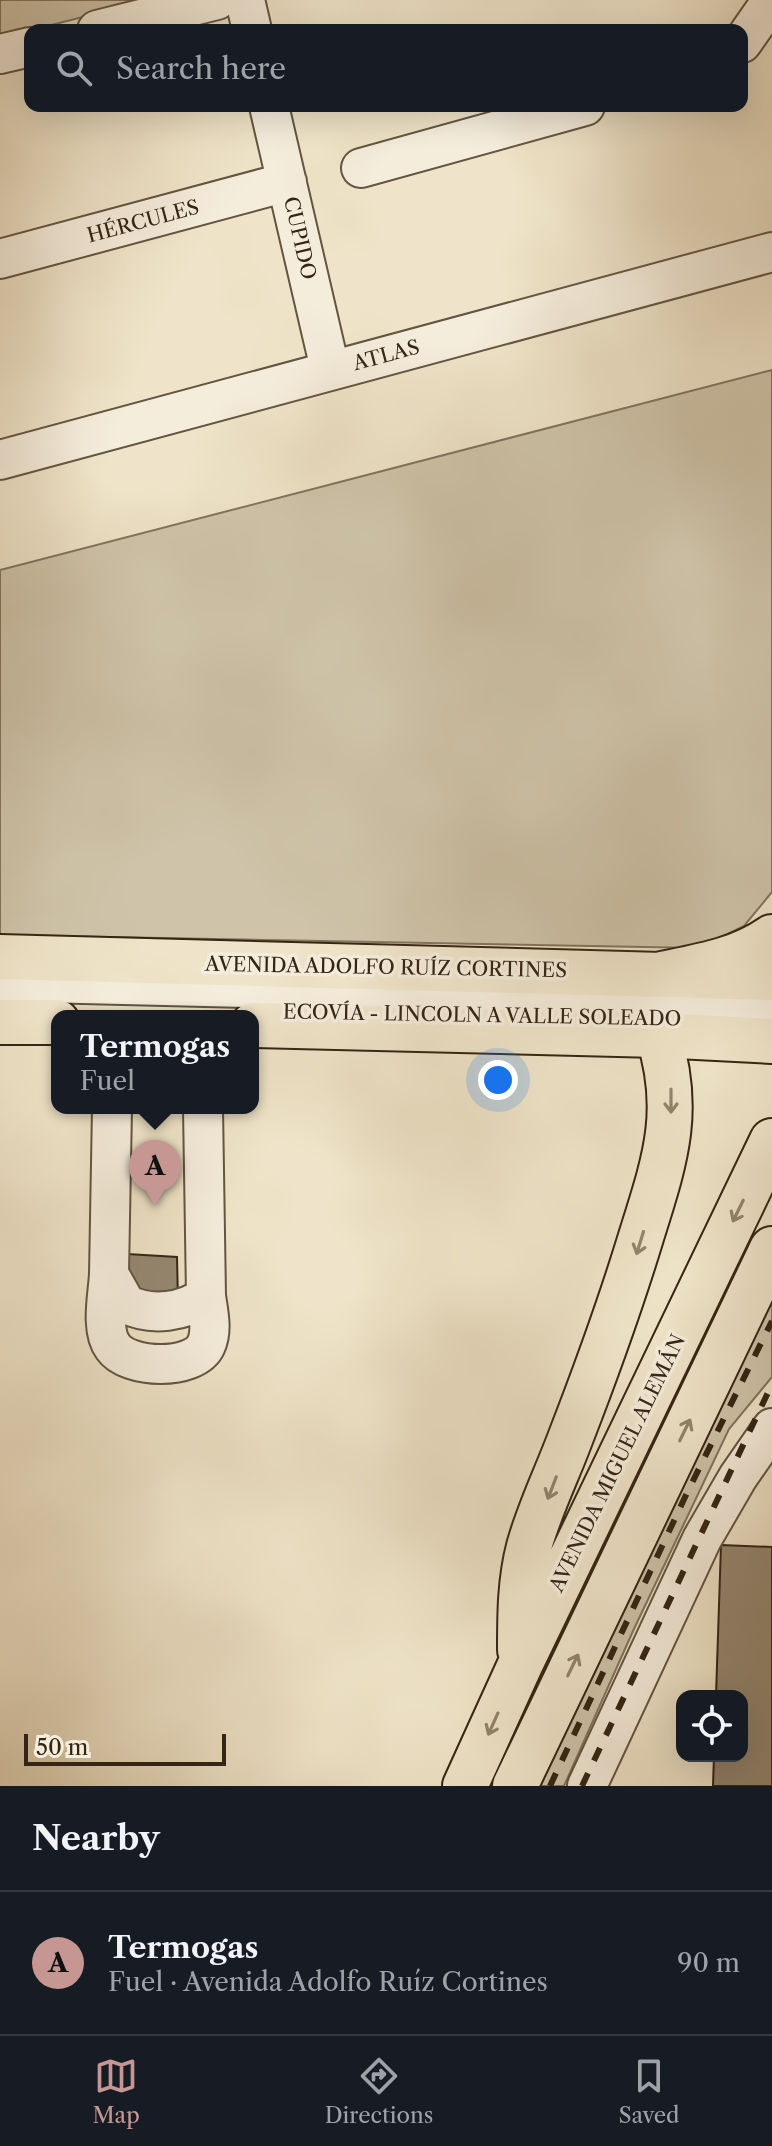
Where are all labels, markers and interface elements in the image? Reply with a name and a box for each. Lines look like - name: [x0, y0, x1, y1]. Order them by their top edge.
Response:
- search box: [24, 24, 748, 112]
- icon: search: [52, 46, 96, 90]
- text: Search here: [116, 50, 286, 87]
- street label: HÉRCULES: [84, 194, 202, 247]
- street label: CUPIDO: [279, 194, 321, 282]
- street label: ATLAS: [349, 335, 422, 376]
- street label: AVENIDA ADOLFO RUÍZ CORTINES: [204, 951, 567, 982]
- street label: ECOVÍA - LINCOLN A VALLE SOLEADO: [283, 999, 681, 1030]
- popup: [51, 1010, 259, 1114]
- text: Termogas: [80, 1028, 230, 1065]
- your location: [478, 1060, 518, 1100]
- text: Fuel: [80, 1065, 135, 1097]
- one-way arrow: [663, 1087, 679, 1114]
- pin: A: [129, 1140, 181, 1206]
- one-way arrow: [730, 1199, 745, 1223]
- one-way arrow: [631, 1231, 646, 1256]
- street label: AVENIDA MIGUEL ALEMÁN: [543, 1330, 690, 1597]
- one-way arrow: [678, 1419, 693, 1443]
- one-way arrow: [544, 1475, 558, 1500]
- one-way arrow: [566, 1653, 581, 1677]
- map controls: [676, 1690, 748, 1762]
- button: locate: [676, 1690, 748, 1762]
- one-way arrow: [485, 1711, 500, 1736]
- scale bar: [24, 1730, 226, 1766]
- text: 50 m: [36, 1734, 88, 1761]
- text: Nearby: [32, 1817, 160, 1859]
- text: Termogas: [108, 1929, 259, 1966]
- text: A: [48, 1947, 68, 1979]
- text: 90 m: [677, 1947, 740, 1979]
- text: Fuel · Avenida Adolfo Ruíz Cortines: [108, 1966, 548, 1998]
- tab: Map: [92, 2054, 140, 2129]
- tab: Directions: [325, 2054, 433, 2129]
- tab: Saved: [618, 2054, 679, 2129]

